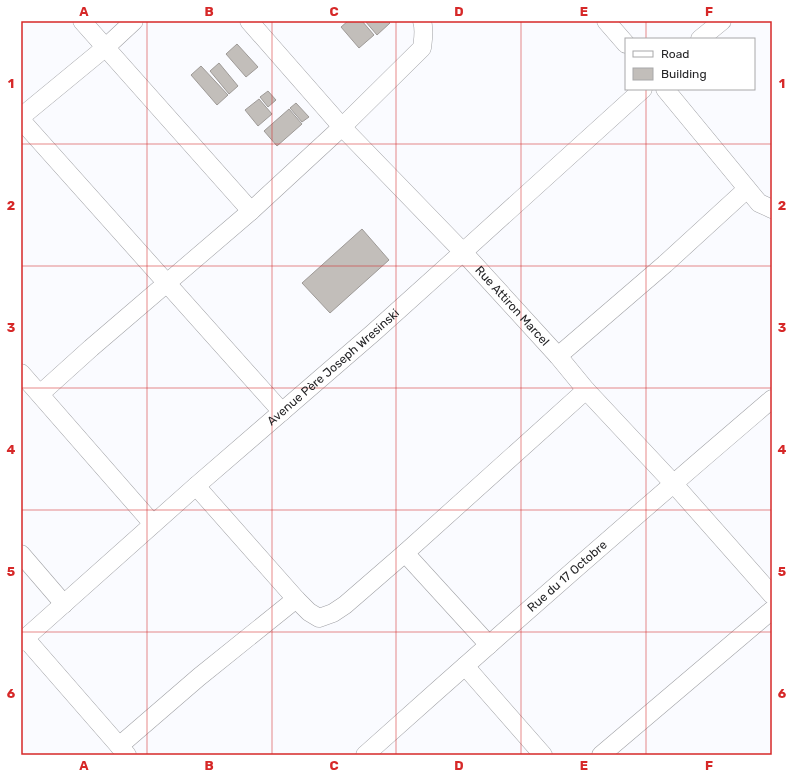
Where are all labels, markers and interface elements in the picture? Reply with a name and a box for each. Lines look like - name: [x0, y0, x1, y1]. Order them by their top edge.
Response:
- text: A: [79, 4, 89, 19]
- text: B: [204, 4, 214, 19]
- text: C: [329, 4, 339, 19]
- text: D: [454, 4, 464, 19]
- text: E: [580, 4, 588, 19]
- text: F: [705, 4, 713, 19]
- legend: [625, 38, 755, 90]
- text: Road: [661, 47, 689, 61]
- text: Building: [661, 67, 707, 81]
- text: 1: [8, 76, 14, 91]
- text: 1: [779, 76, 785, 91]
- text: 2: [7, 198, 15, 213]
- text: 2: [778, 198, 786, 213]
- street label: Rue Attiron Marcel: [472, 263, 552, 349]
- street label: Avenue Père Joseph Wresinski: [264, 306, 402, 428]
- text: 3: [7, 320, 16, 335]
- text: 3: [778, 320, 787, 335]
- text: 4: [7, 442, 16, 457]
- text: 4: [778, 442, 787, 457]
- street label: Rue du 17 Octobre: [525, 537, 610, 615]
- text: 5: [7, 564, 15, 579]
- text: 5: [778, 564, 786, 579]
- text: 6: [7, 686, 16, 701]
- text: 6: [778, 686, 787, 701]
- text: A: [79, 758, 89, 773]
- text: B: [204, 758, 214, 773]
- text: C: [329, 758, 339, 773]
- text: D: [454, 758, 464, 773]
- text: E: [580, 758, 588, 773]
- text: F: [705, 758, 713, 773]

